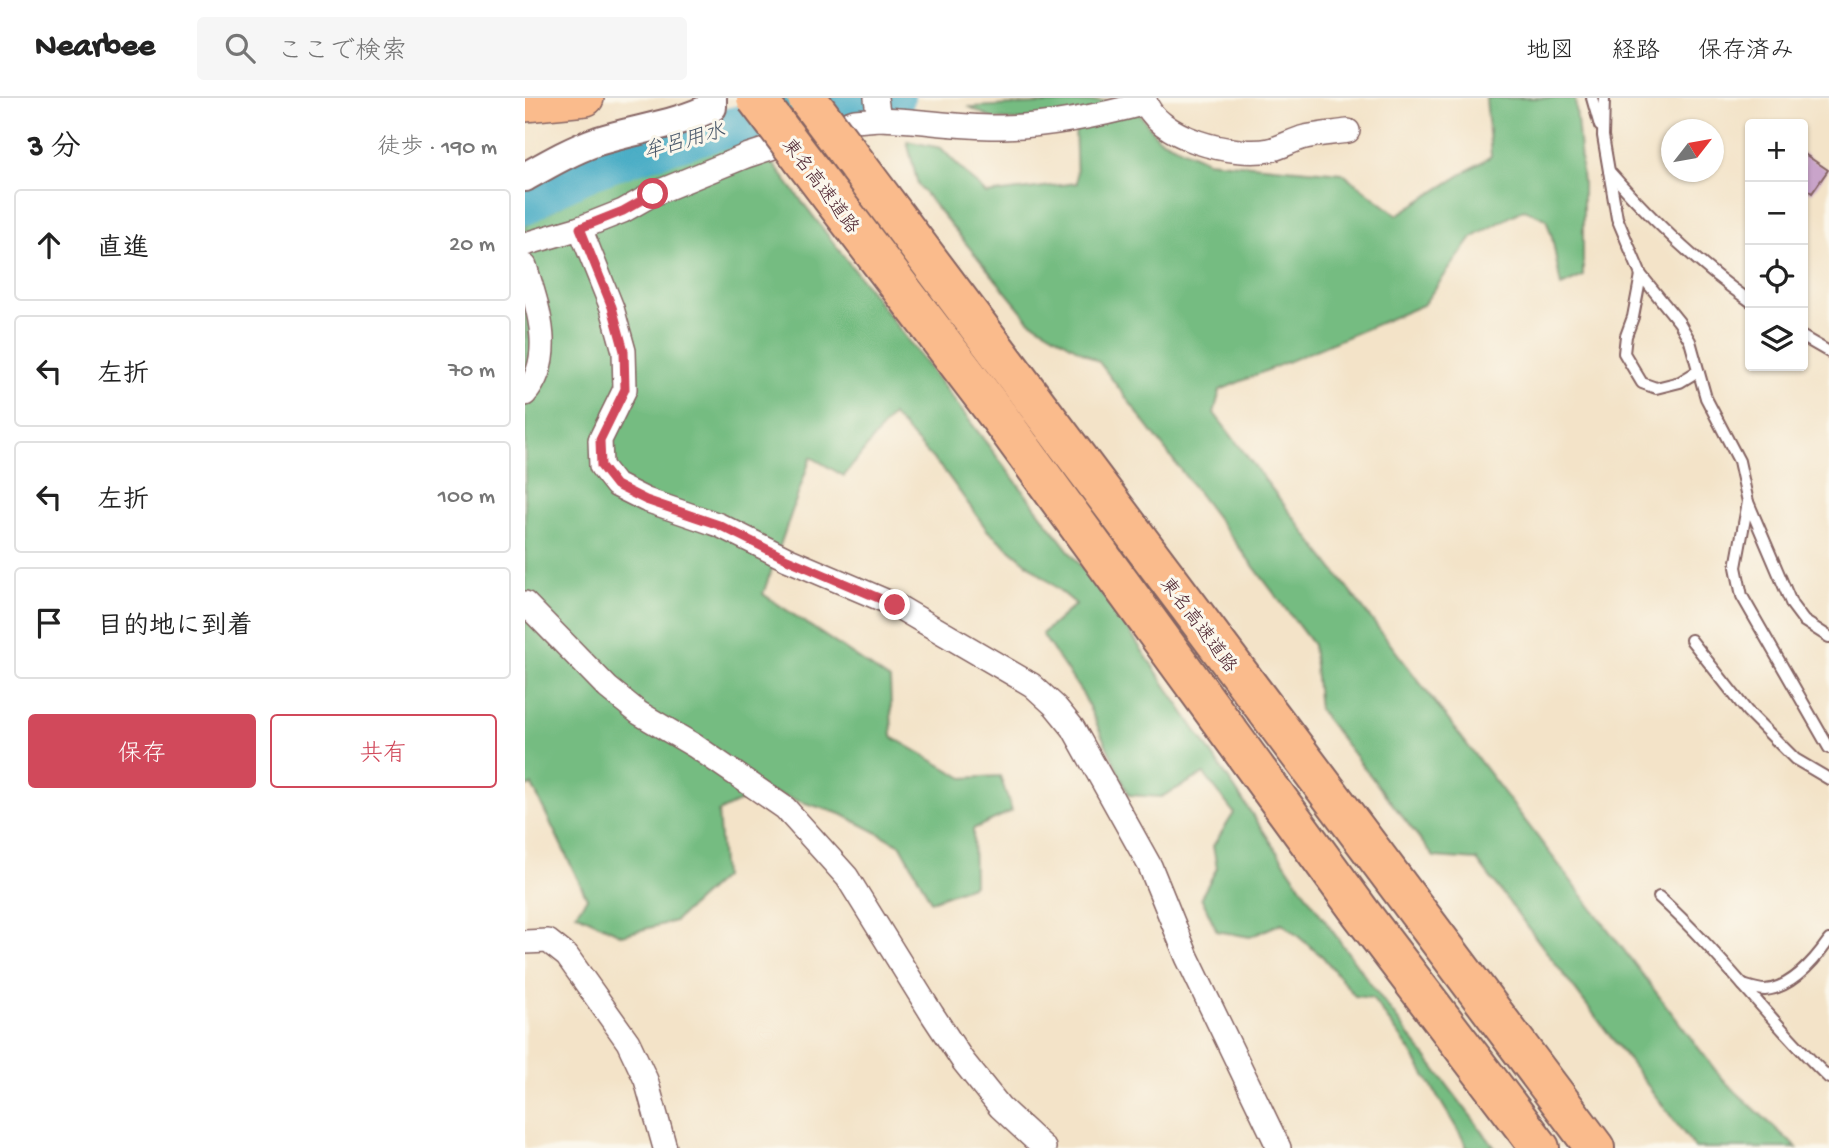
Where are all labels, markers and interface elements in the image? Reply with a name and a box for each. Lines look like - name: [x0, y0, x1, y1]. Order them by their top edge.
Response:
- search box: [197, 17, 687, 80]
- text: Nearbee: [35, 29, 155, 67]
- icon: search: [221, 29, 259, 67]
- text: ここで検索: [277, 38, 407, 69]
- text: 地図: [1526, 38, 1574, 67]
- text: 経路: [1612, 38, 1660, 67]
- text: 保存済み: [1698, 38, 1794, 67]
- water label: 牟呂用水: [641, 118, 729, 167]
- north arrow: [1661, 119, 1724, 182]
- map controls: [1745, 119, 1808, 371]
- button: +: [1745, 119, 1808, 182]
- text: 3 分: [28, 132, 81, 167]
- street label: 東名高速道路: [776, 134, 863, 240]
- text: 徒歩 · 190 m: [377, 135, 497, 162]
- route start: [637, 178, 668, 209]
- button: −: [1745, 182, 1808, 245]
- icon: ahead: [30, 226, 68, 264]
- text: 20 m: [449, 232, 495, 259]
- text: 直進: [97, 235, 149, 266]
- button: locate: [1745, 245, 1808, 308]
- button: layers: [1745, 308, 1808, 371]
- icon: left: [30, 352, 68, 390]
- text: 70 m: [448, 358, 495, 385]
- text: 左折: [97, 361, 149, 392]
- icon: left: [30, 478, 68, 516]
- text: 100 m: [438, 484, 495, 511]
- text: 左折: [97, 487, 149, 518]
- street label: 東名高速道路: [1154, 573, 1241, 679]
- route end: [879, 589, 910, 620]
- icon: arrive: [30, 604, 68, 642]
- text: 目的地に到着: [97, 613, 253, 644]
- button: 保存: [28, 714, 256, 788]
- button: 共有: [270, 714, 497, 788]

